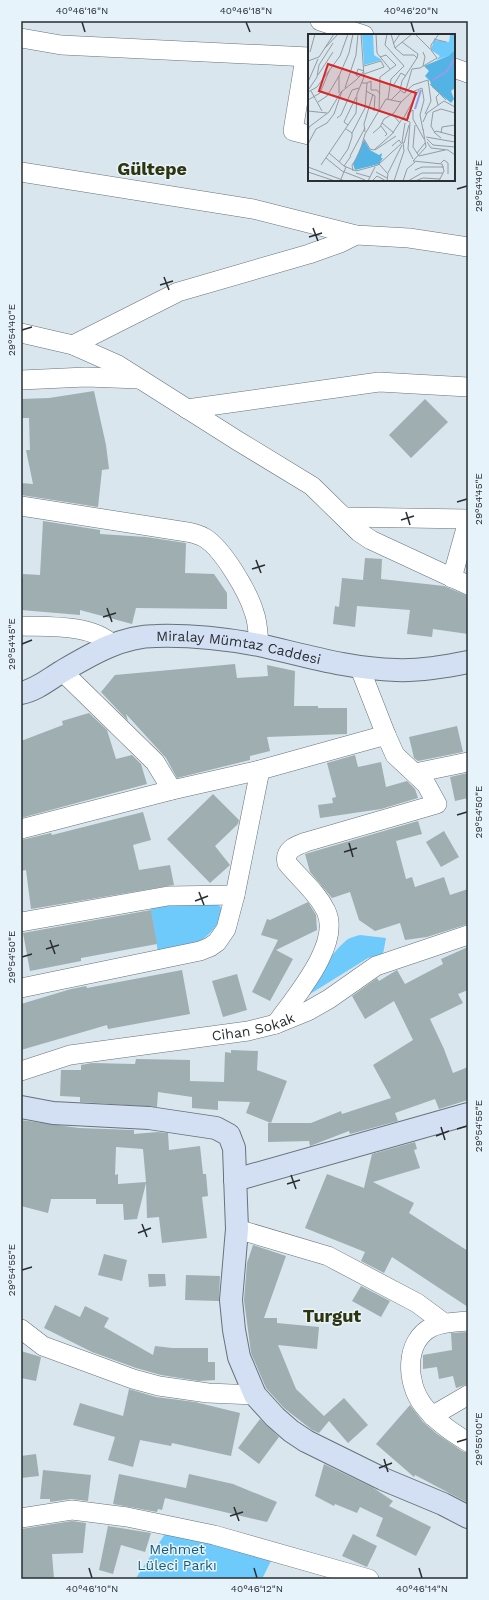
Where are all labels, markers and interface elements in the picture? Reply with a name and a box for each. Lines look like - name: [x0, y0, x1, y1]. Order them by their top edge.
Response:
- text: 40°46'16"N: [56, 5, 108, 16]
- text: 40°46'18"N: [220, 5, 272, 16]
- text: 40°46'20"N: [384, 5, 438, 16]
- inset map: [308, 34, 455, 181]
- district label: Gültepe: [117, 158, 187, 179]
- text: 29°54'40"E: [473, 160, 484, 212]
- text: 29°54'40"E: [6, 304, 17, 356]
- text: 29°54'45"E: [473, 473, 484, 525]
- text: 29°54'45"E: [6, 618, 17, 670]
- street label: Miralay Mümtaz Caddesi: [156, 628, 323, 667]
- text: 29°54'50"E: [473, 786, 484, 838]
- text: 29°54'50"E: [6, 931, 17, 983]
- street label: Cihan Sokak: [211, 1009, 297, 1044]
- text: 29°54'55"E: [473, 1100, 484, 1152]
- text: 29°54'55"E: [6, 1244, 17, 1296]
- district label: Turgut: [303, 1305, 361, 1326]
- text: 29°55'00"E: [473, 1412, 484, 1466]
- park label: Mehmet Lüleci Parkı: [137, 1541, 217, 1573]
- text: 40°46'10"N: [66, 1583, 118, 1594]
- text: 40°46'12"N: [231, 1583, 283, 1594]
- text: 40°46'14"N: [396, 1583, 448, 1594]

